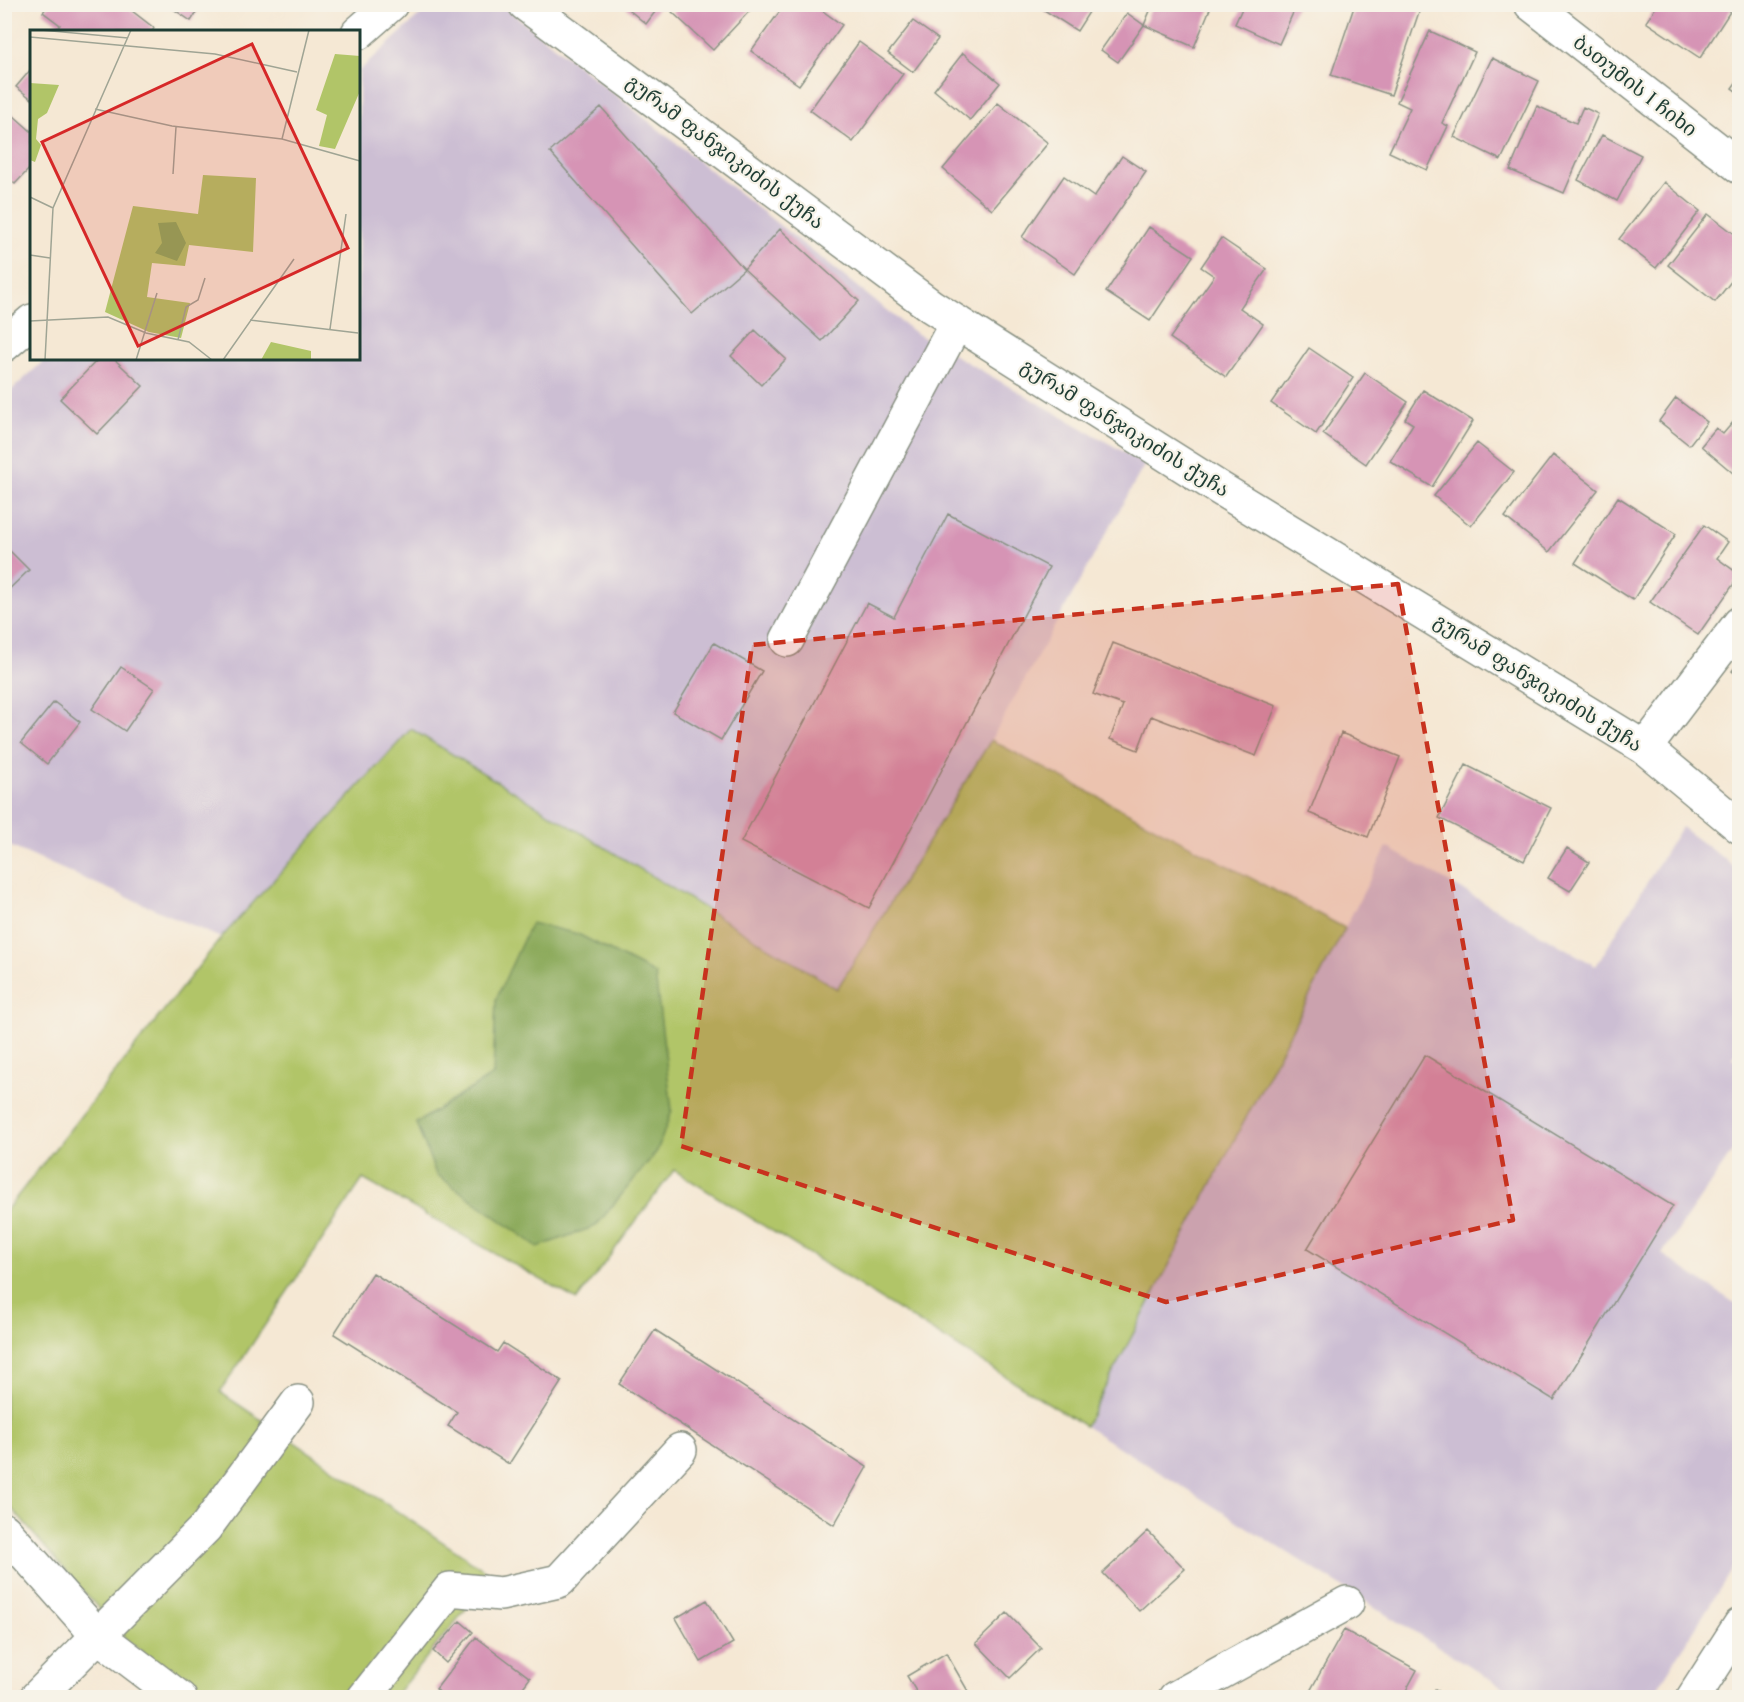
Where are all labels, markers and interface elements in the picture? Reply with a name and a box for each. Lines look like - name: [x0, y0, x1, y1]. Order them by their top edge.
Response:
- street label: ბათუმის I ჩიხი: [1567, 29, 1703, 143]
- inset map: [30, 30, 360, 360]
- street label: გურამ ფანჯიკიძის ქუჩა: [620, 69, 830, 235]
- street label: გურამ ფანჯიკიძის ქუჩა: [1015, 353, 1235, 503]
- street label: გურამ ფანჯიკიძის ქუჩა: [1428, 608, 1648, 758]

